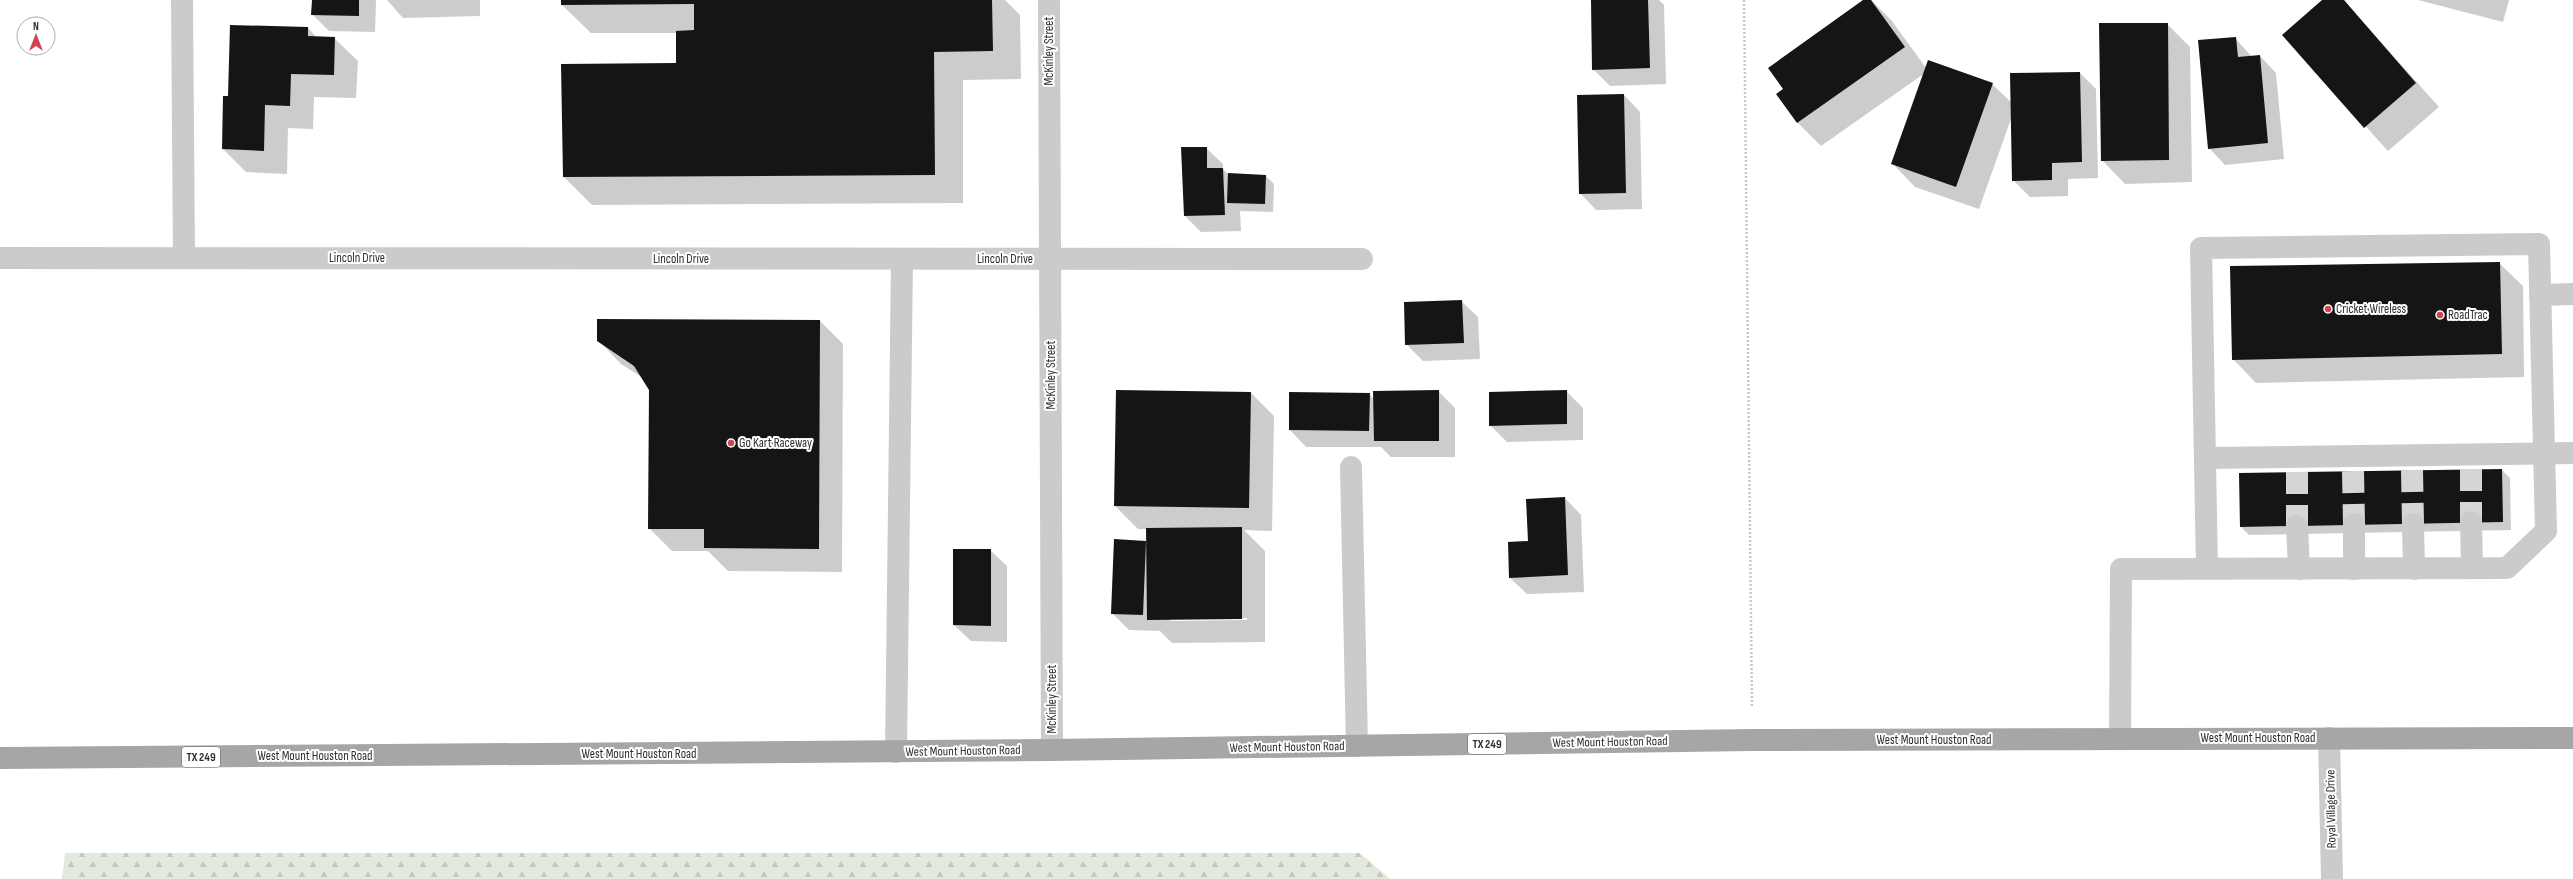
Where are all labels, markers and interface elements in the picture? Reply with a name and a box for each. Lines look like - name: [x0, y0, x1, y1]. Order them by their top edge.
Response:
- north arrow: [16, 16, 56, 56]
- street label: McKinley Street: [1041, 17, 1057, 85]
- text: N: [33, 20, 39, 33]
- street label: Lincoln Drive: [329, 250, 385, 266]
- street label: Lincoln Drive: [653, 251, 709, 267]
- street label: Lincoln Drive: [977, 251, 1033, 267]
- place label: Cricket Wireless: [2336, 301, 2406, 317]
- marker: Cricket Wireless: [2323, 304, 2333, 314]
- place label: RoadTrac: [2448, 307, 2488, 323]
- marker: RoadTrac: [2435, 310, 2445, 320]
- street label: McKinley Street: [1043, 341, 1059, 409]
- place label: Go Kart Raceway: [739, 435, 812, 451]
- marker: Go Kart Raceway: [726, 438, 736, 448]
- street label: McKinley Street: [1044, 665, 1060, 733]
- street label: West Mount Houston Road: [2200, 730, 2316, 746]
- street label: West Mount Houston Road: [1876, 732, 1992, 748]
- street label: West Mount Houston Road: [1552, 733, 1668, 751]
- road number: TX 249: [1468, 734, 1506, 754]
- street label: West Mount Houston Road: [1229, 738, 1345, 756]
- street label: West Mount Houston Road: [905, 742, 1021, 760]
- street label: West Mount Houston Road: [581, 746, 697, 762]
- road number: TX 249: [182, 747, 220, 767]
- street label: West Mount Houston Road: [257, 748, 373, 764]
- street label: Royal Village Drive: [2322, 770, 2340, 848]

